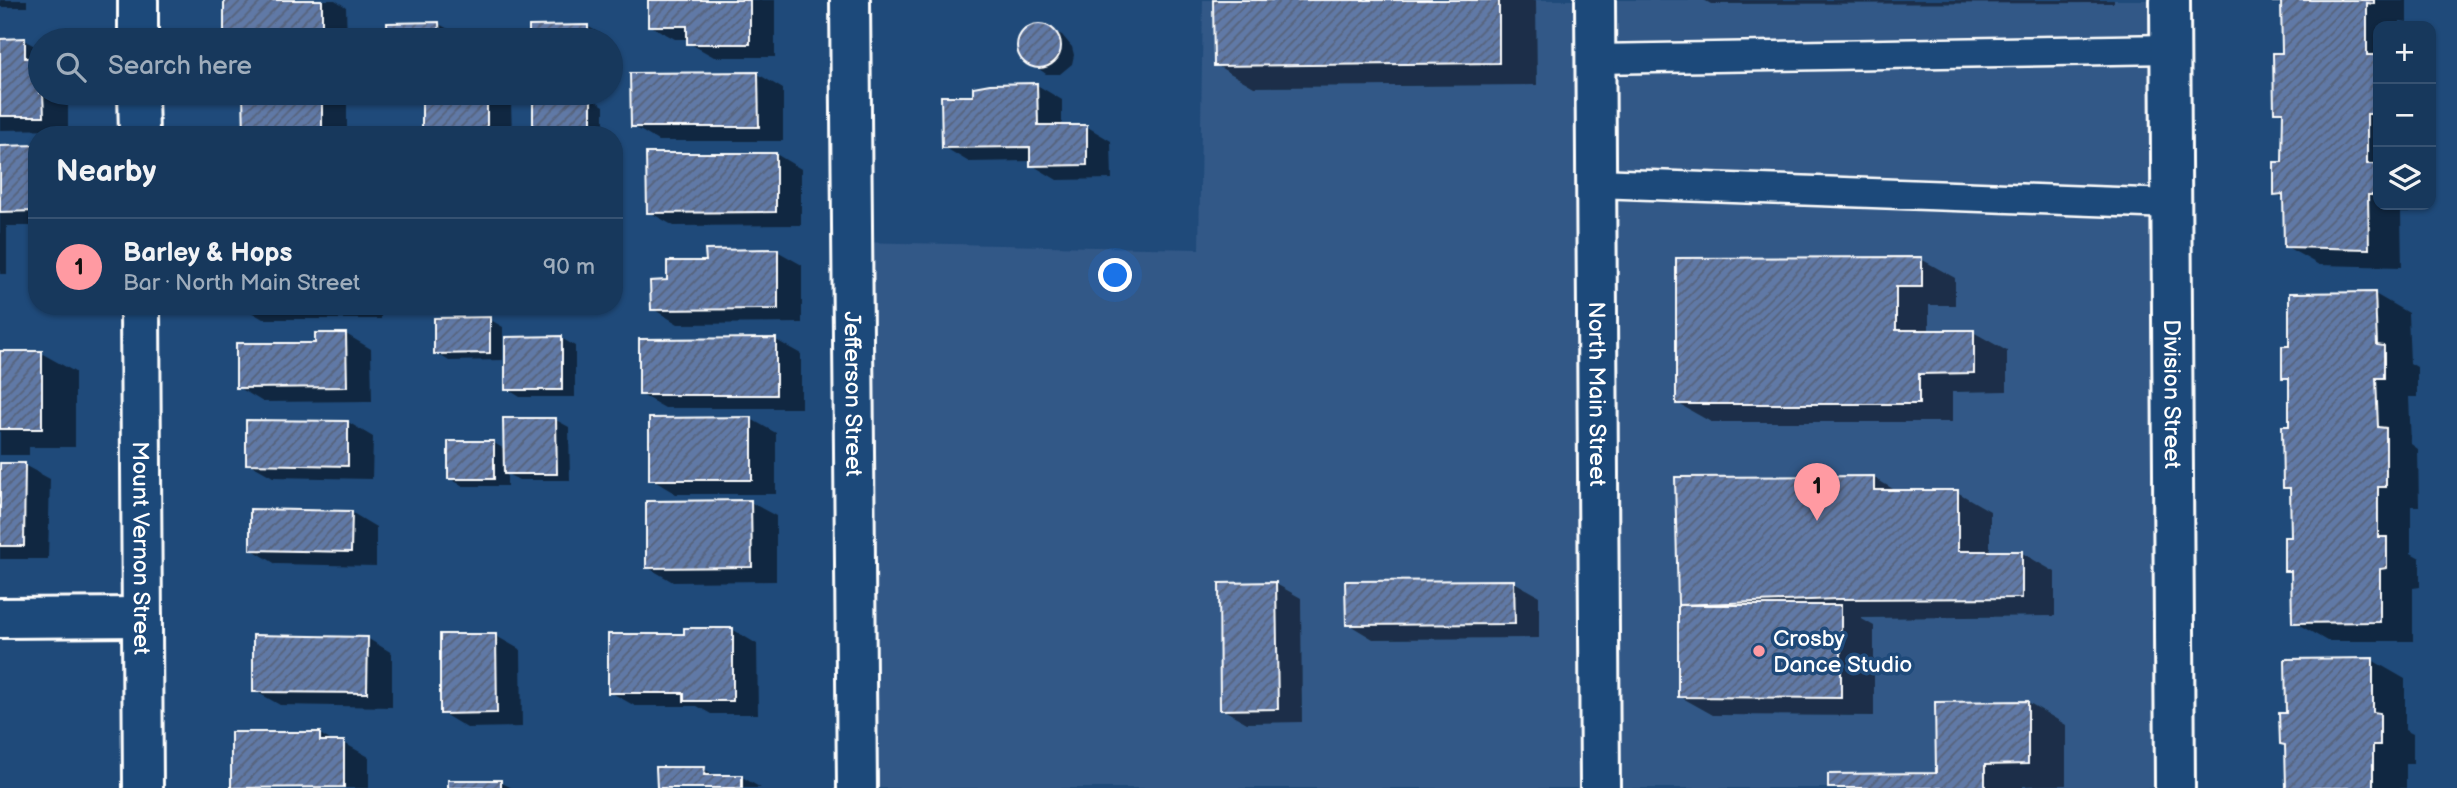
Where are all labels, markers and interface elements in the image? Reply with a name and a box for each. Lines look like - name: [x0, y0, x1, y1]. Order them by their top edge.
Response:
- map controls: [2373, 21, 2436, 210]
- button: +: [2373, 21, 2436, 84]
- search box: [28, 28, 623, 105]
- icon: search: [52, 48, 90, 86]
- text: Search here: [108, 51, 252, 82]
- button: −: [2373, 84, 2436, 147]
- button: layers: [2373, 147, 2436, 210]
- text: Nearby: [56, 154, 156, 190]
- text: Barley & Hops: [123, 238, 292, 269]
- text: 1: [74, 253, 84, 281]
- text: 90 m: [543, 253, 595, 281]
- your location: [1098, 258, 1132, 292]
- text: Bar · North Main Street: [123, 269, 360, 297]
- street label: North Main Street: [1582, 301, 1611, 487]
- street label: Jefferson Street: [838, 311, 867, 477]
- street label: Division Street: [2157, 319, 2186, 469]
- street label: Mount Vernon Street: [126, 441, 155, 655]
- pin: 1: [1794, 463, 1840, 521]
- place label: Crosby Dance Studio: [1773, 625, 1912, 679]
- marker: Crosby Dance Studio: [1751, 643, 1767, 659]

